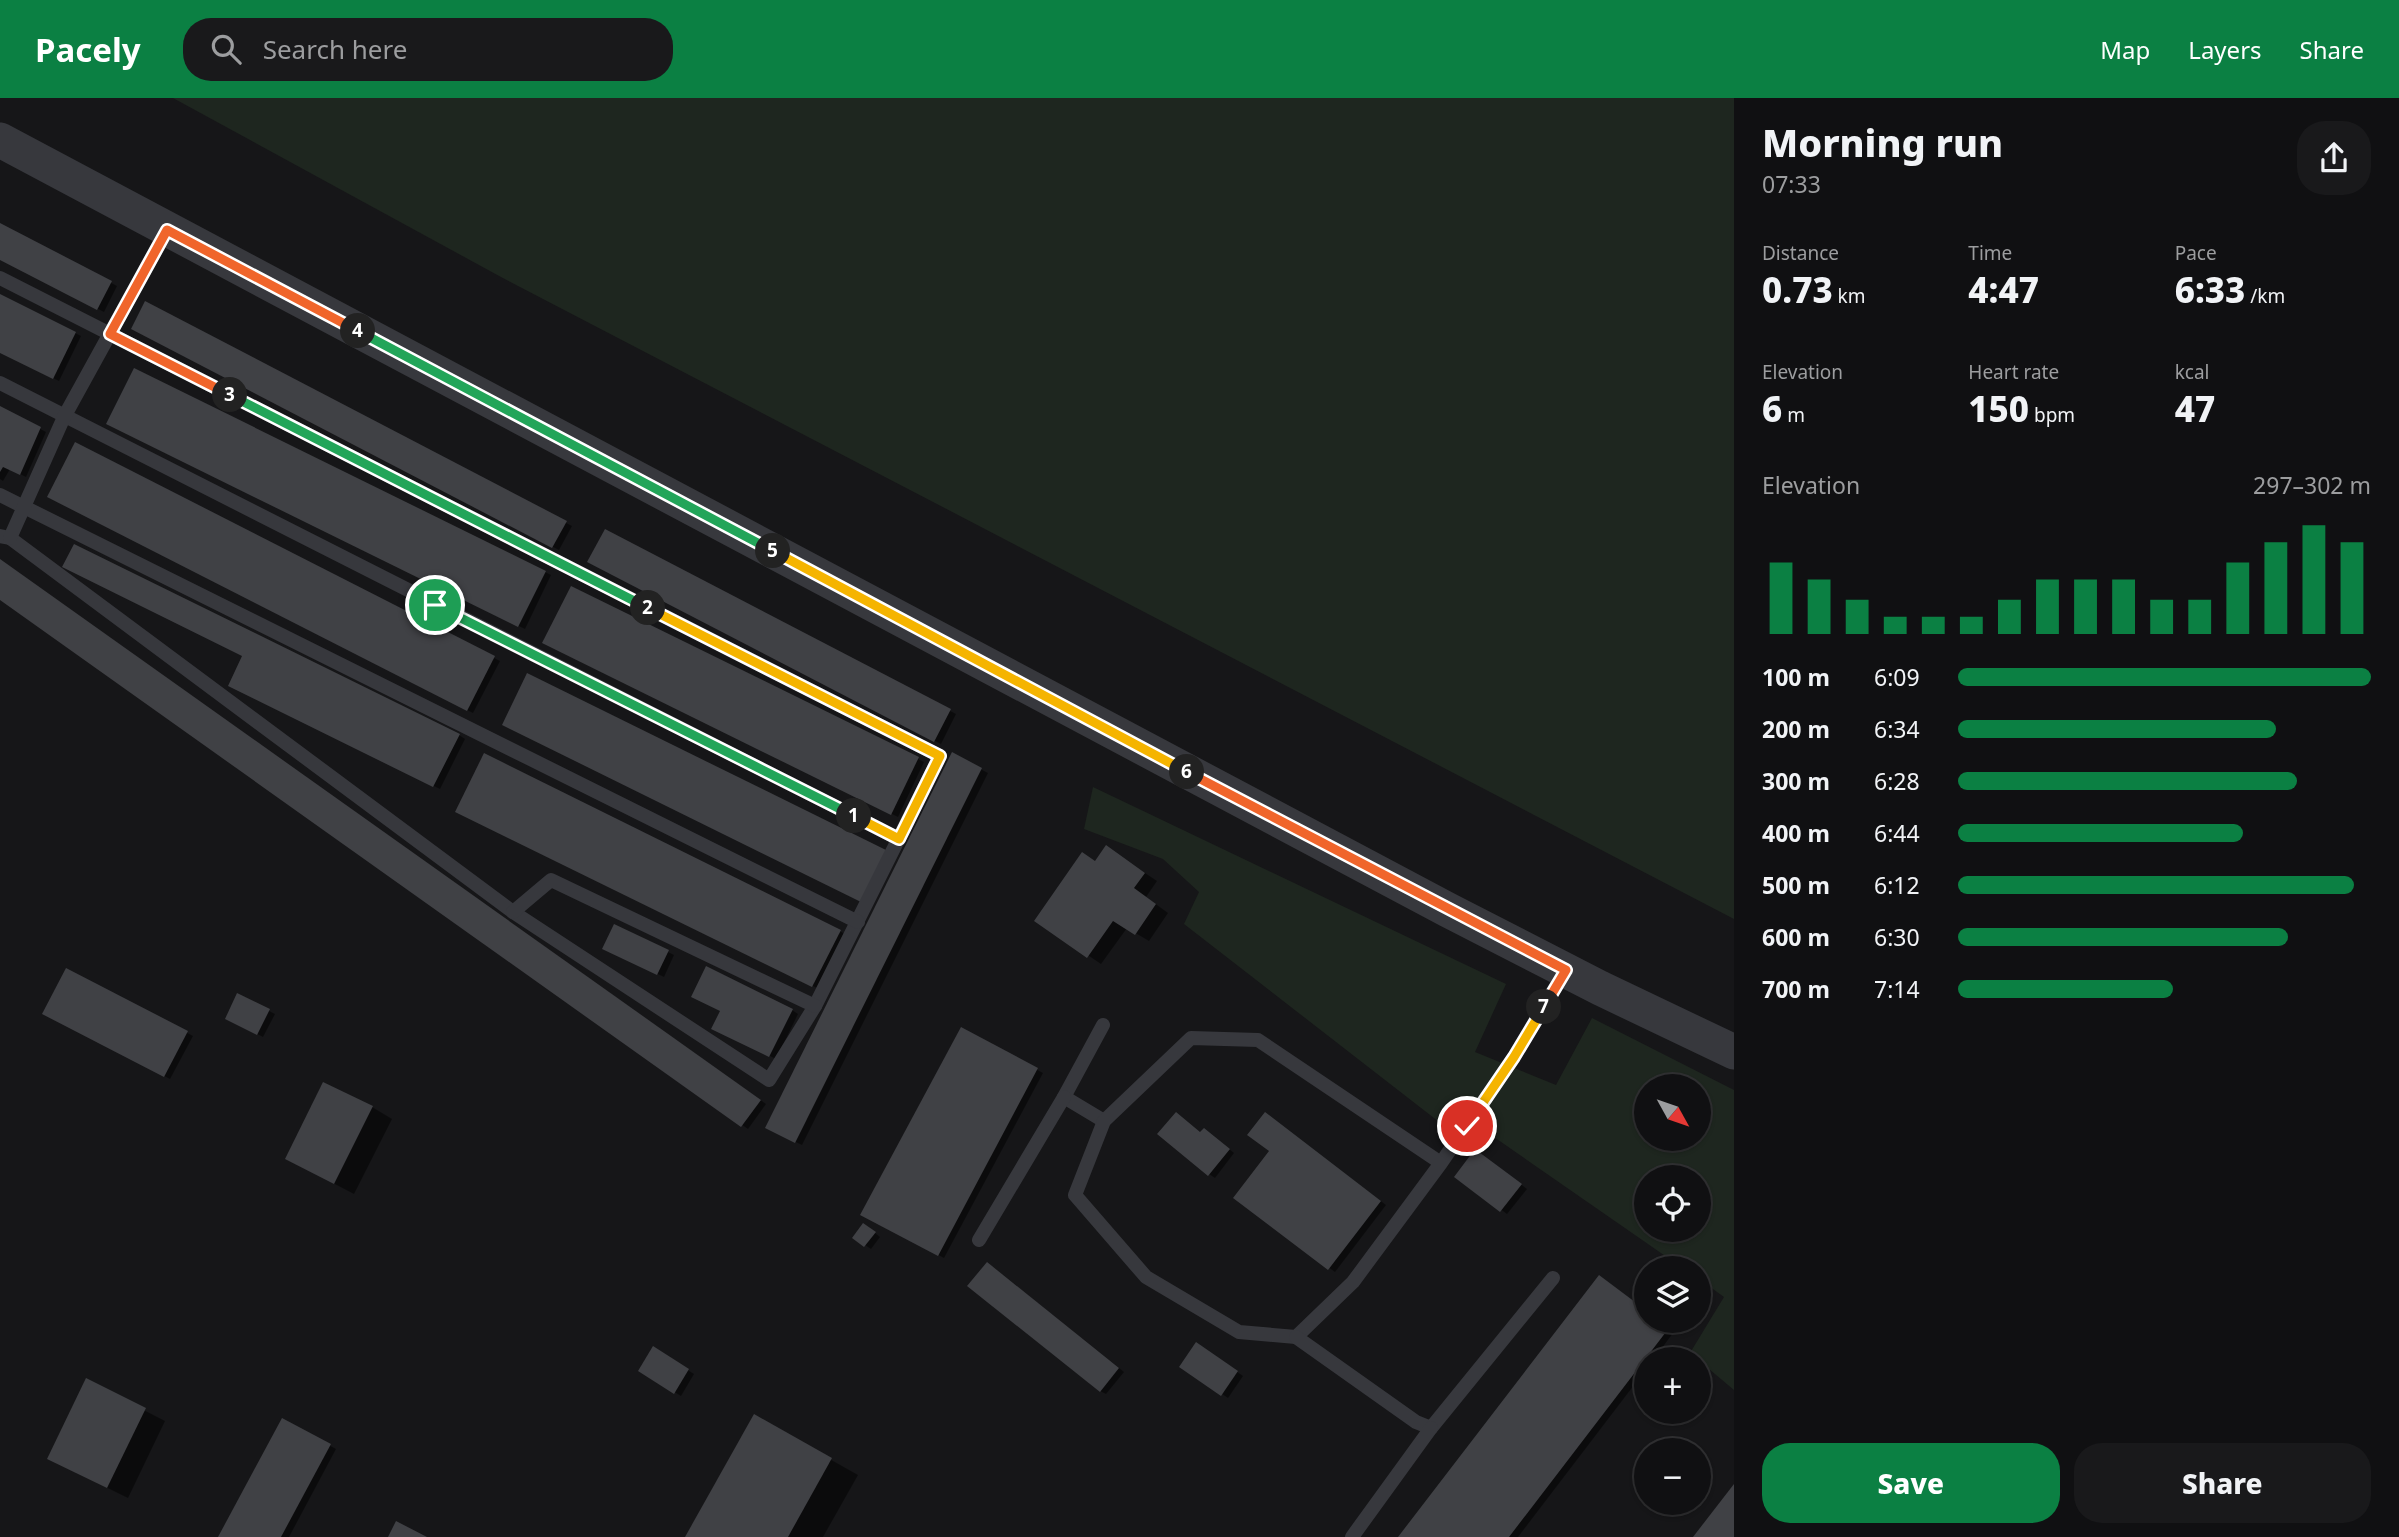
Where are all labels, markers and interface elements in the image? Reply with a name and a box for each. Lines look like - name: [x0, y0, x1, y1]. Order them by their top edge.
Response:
- search box: [183, 18, 673, 81]
- text: Pacely: [35, 27, 141, 72]
- icon: search: [207, 30, 245, 68]
- text: Search here: [263, 31, 407, 67]
- text: Map: [2100, 33, 2150, 66]
- text: Layers: [2188, 33, 2262, 66]
- text: Share: [2300, 33, 2364, 66]
- text: Morning run: [1762, 116, 2003, 168]
- button: share: [2297, 121, 2371, 195]
- text: 07:33: [1762, 168, 1821, 200]
- text: Distance: [1762, 240, 1839, 266]
- text: Time: [1968, 240, 2012, 266]
- text: Pace: [2175, 240, 2217, 266]
- text: 0.73: [1762, 266, 1833, 313]
- text: 4:47: [1968, 266, 2039, 313]
- text: 6:33: [2175, 266, 2245, 313]
- text: km: [1833, 283, 1866, 309]
- text: /km: [2245, 283, 2285, 309]
- pin: 4: [340, 314, 376, 348]
- text: 4: [352, 317, 363, 343]
- text: Elevation: [1762, 359, 1843, 385]
- text: Heart rate: [1968, 359, 2059, 385]
- text: kcal: [2175, 359, 2209, 385]
- pin: 3: [212, 378, 247, 412]
- text: 3: [224, 381, 235, 407]
- text: 6: [1762, 385, 1782, 432]
- text: 150: [1968, 385, 2029, 432]
- text: 47: [2175, 385, 2215, 432]
- text: m: [1782, 402, 1805, 428]
- text: bpm: [2029, 402, 2075, 428]
- text: Elevation: [1762, 469, 1860, 501]
- text: 297–302 m: [2253, 469, 2371, 501]
- pin: 5: [756, 533, 790, 568]
- text: 5: [767, 537, 778, 563]
- pin: [405, 575, 465, 635]
- icon: arrive: [416, 586, 454, 624]
- pin: 2: [630, 590, 666, 626]
- text: 2: [642, 594, 653, 620]
- text: 100 m: [1762, 661, 1830, 693]
- text: 6:09: [1874, 661, 1920, 693]
- text: 200 m: [1762, 713, 1830, 745]
- text: 6:34: [1874, 713, 1920, 745]
- pin: 6: [1170, 754, 1204, 790]
- text: 6: [1181, 758, 1192, 784]
- text: 300 m: [1762, 765, 1830, 797]
- text: 6:28: [1874, 765, 1920, 797]
- pin: 1: [836, 798, 872, 834]
- text: 1: [848, 802, 859, 828]
- text: 400 m: [1762, 817, 1830, 849]
- text: 6:44: [1874, 817, 1920, 849]
- text: 500 m: [1762, 869, 1830, 901]
- text: 6:12: [1874, 869, 1920, 901]
- text: 600 m: [1762, 921, 1830, 953]
- text: 6:30: [1874, 921, 1920, 953]
- text: 700 m: [1762, 973, 1830, 1005]
- text: 7:14: [1874, 973, 1920, 1005]
- pin: 7: [1526, 990, 1562, 1024]
- text: 7: [1538, 993, 1549, 1019]
- north arrow: [1634, 1074, 1712, 1152]
- map controls: [1634, 1074, 1711, 1515]
- pin: [1437, 1096, 1497, 1156]
- icon: check: [1448, 1107, 1486, 1145]
- button: locate: [1634, 1165, 1711, 1242]
- button: layers: [1634, 1256, 1711, 1333]
- button: +: [1634, 1347, 1711, 1424]
- button: −: [1634, 1438, 1711, 1515]
- button: Save: [1762, 1443, 2060, 1523]
- button: Share: [2074, 1443, 2371, 1523]

